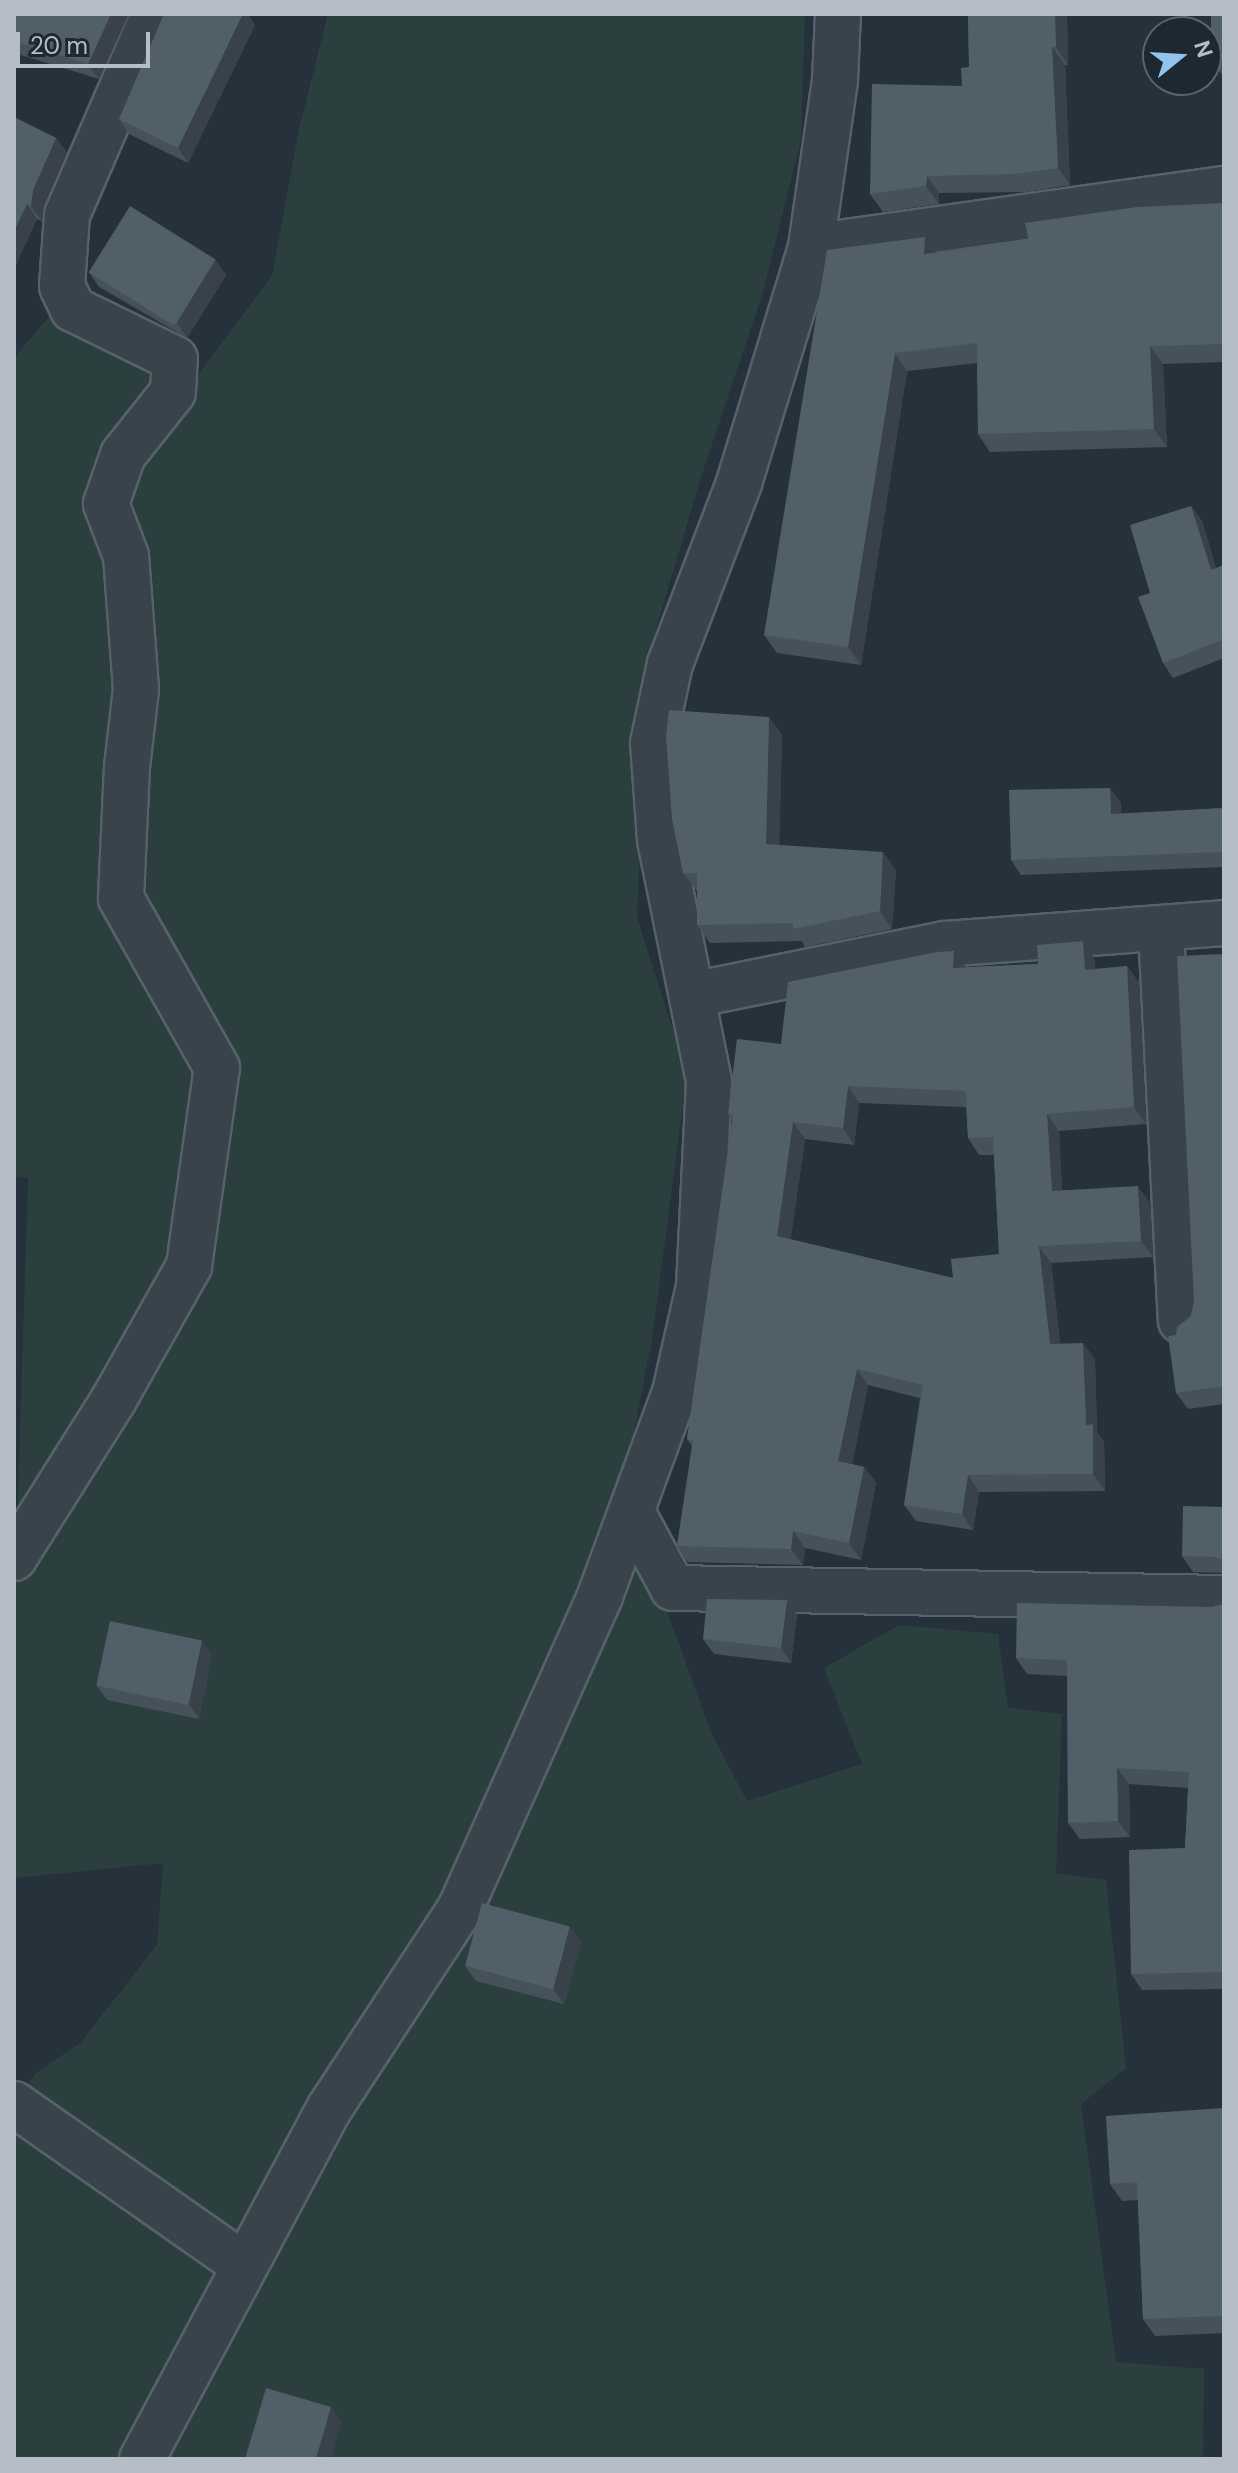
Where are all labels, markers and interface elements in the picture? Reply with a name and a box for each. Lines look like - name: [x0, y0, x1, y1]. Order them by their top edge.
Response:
- scale bar: [20, 16, 154, 66]
- north arrow: [1142, 16, 1222, 96]
- text: 20 m: [30, 30, 88, 61]
- text: N: [1187, 37, 1220, 61]

